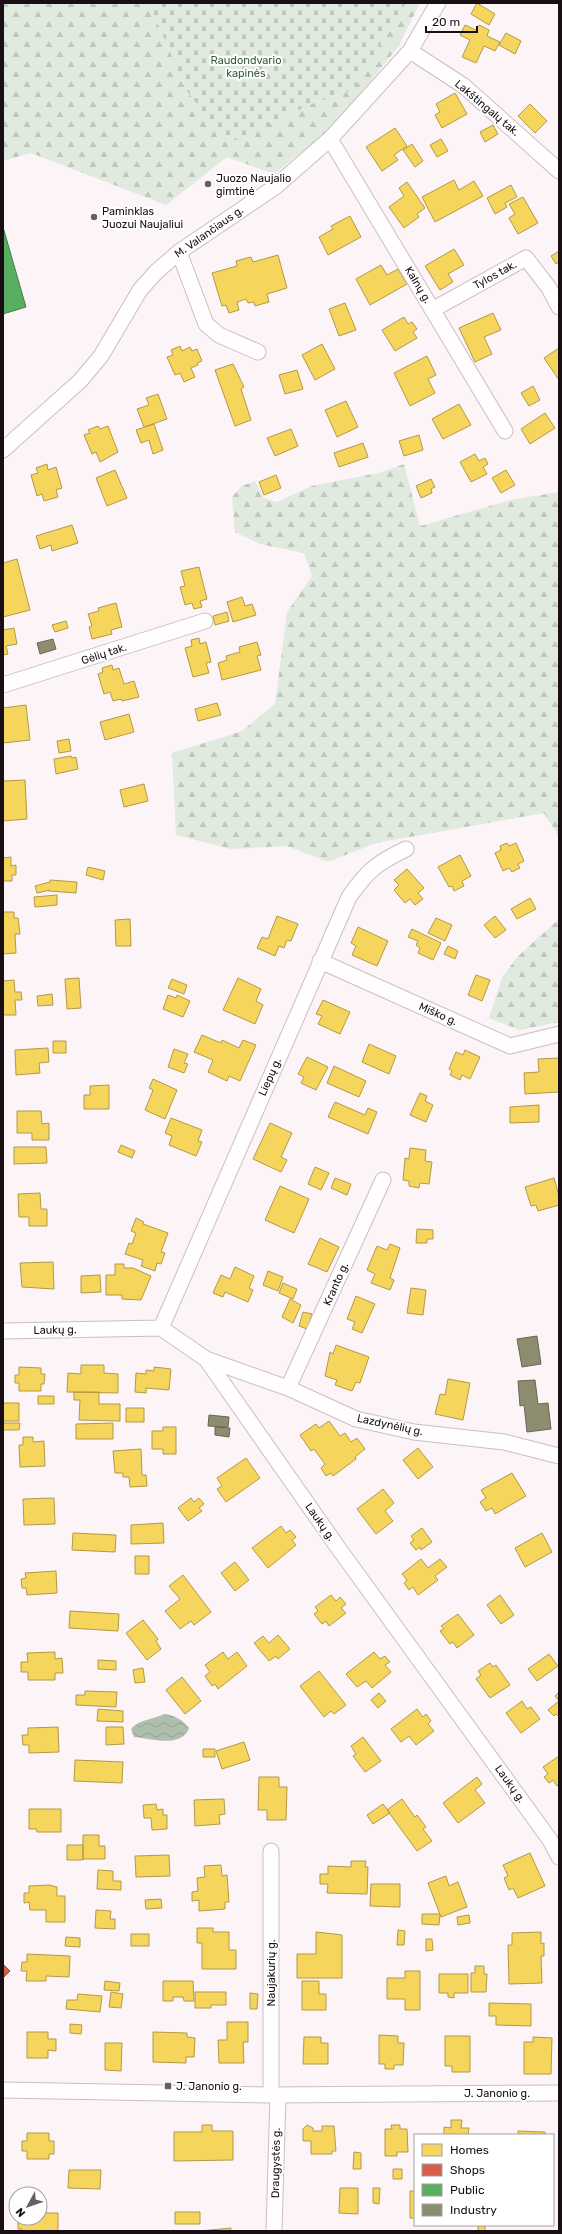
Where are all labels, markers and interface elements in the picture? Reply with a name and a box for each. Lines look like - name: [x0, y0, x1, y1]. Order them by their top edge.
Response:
- scale bar: [426, 8, 477, 34]
- text: 20 m: [432, 15, 460, 29]
- park label: Raudondvario kapinės: [210, 54, 282, 80]
- street label: Lakštingalų tak.: [452, 77, 522, 139]
- place label: Juozo Naujalio gimtinė: [216, 172, 291, 198]
- marker: Juozo Naujalio gimtinė: [203, 179, 213, 189]
- street label: M. Valančiaus g.: [172, 203, 246, 261]
- place label: Paminklas Juozui Naujaliui: [102, 205, 183, 231]
- marker: Paminklas Juozui Naujaliui: [89, 212, 99, 222]
- street label: Tylos tak.: [471, 258, 519, 292]
- street label: Kalnų g.: [402, 264, 434, 306]
- street label: Gėlių tak.: [80, 641, 129, 667]
- street label: Miško g.: [417, 1000, 459, 1028]
- street label: Liepų g.: [256, 1056, 284, 1098]
- street label: Kranto g.: [321, 1260, 351, 1308]
- street label: Laukų g.: [33, 1323, 77, 1337]
- street label: Lazdynėlių g.: [356, 1412, 424, 1438]
- street label: Laukų g.: [302, 1501, 338, 1544]
- street label: Laukų g.: [492, 1763, 528, 1805]
- street label: Naujakurių g.: [265, 1939, 278, 2007]
- place label: J. Janonio g.: [176, 2080, 242, 2093]
- marker: J. Janonio g.: [163, 2081, 173, 2091]
- street label: J. Janonio g.: [464, 2087, 530, 2100]
- street label: Draugystės g.: [269, 2127, 283, 2198]
- legend: [414, 2134, 554, 2226]
- text: Homes: [450, 2143, 489, 2157]
- text: Shops: [450, 2163, 485, 2177]
- text: Public: [450, 2183, 485, 2197]
- north arrow: [8, 2186, 48, 2226]
- text: Industry: [450, 2203, 497, 2217]
- text: N: [13, 2205, 28, 2219]

